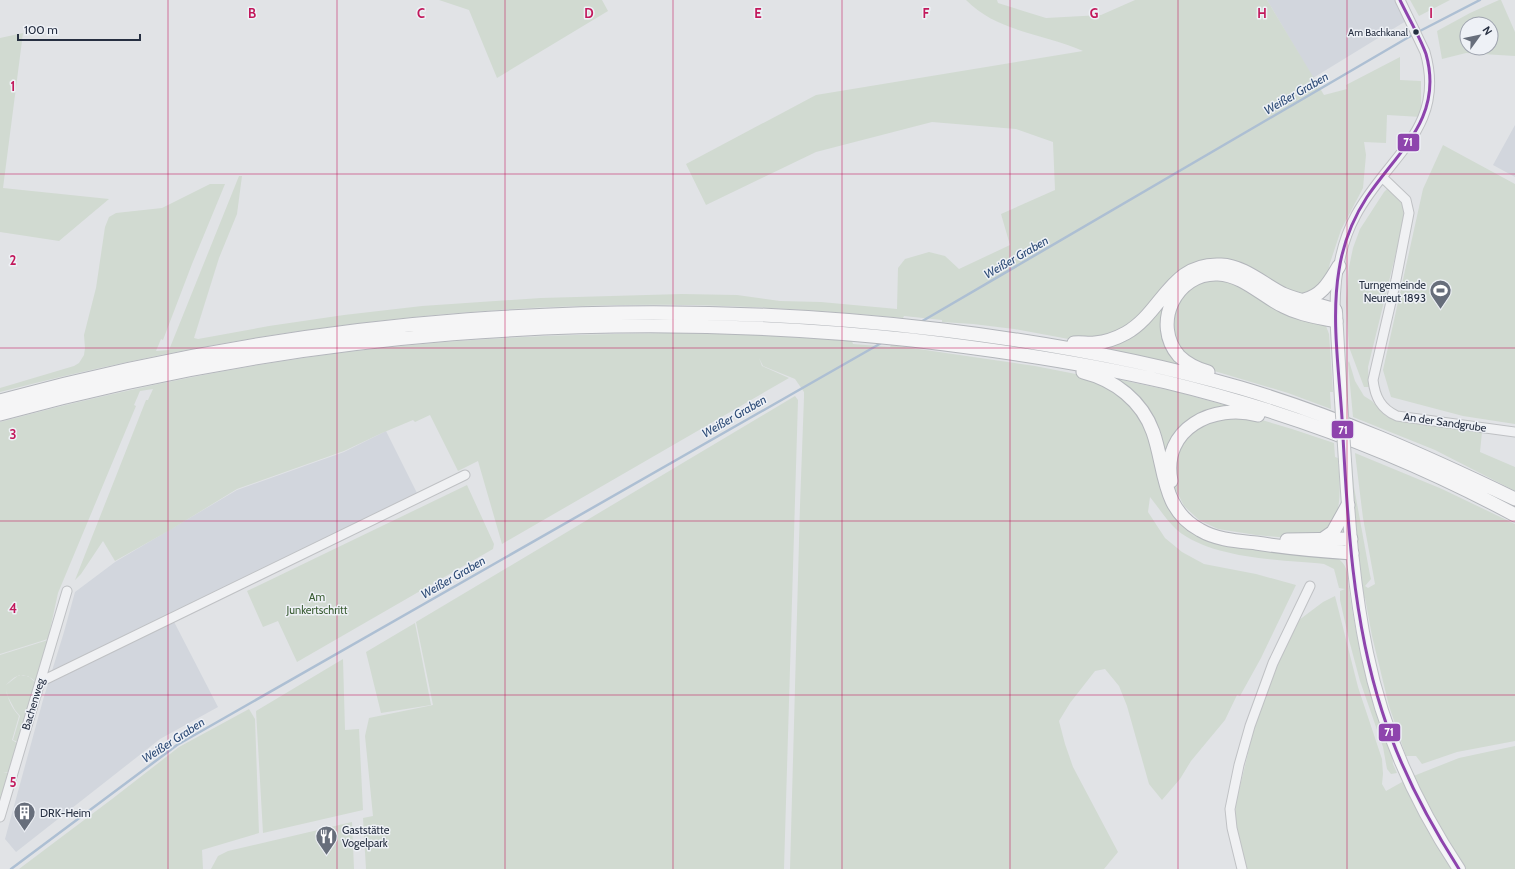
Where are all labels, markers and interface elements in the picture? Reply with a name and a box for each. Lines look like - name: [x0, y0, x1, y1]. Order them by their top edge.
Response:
- text: B: [248, 5, 256, 21]
- text: C: [417, 5, 425, 21]
- text: D: [584, 5, 594, 21]
- text: E: [754, 5, 762, 21]
- text: F: [923, 5, 930, 21]
- text: G: [1090, 5, 1099, 21]
- text: H: [1257, 5, 1267, 21]
- text: I: [1429, 5, 1433, 21]
- scale bar: [18, 16, 140, 42]
- north arrow: [1459, 16, 1499, 56]
- text: 100 m: [24, 22, 58, 37]
- text: N: [1479, 23, 1495, 38]
- place label: Am Bachkanal: [1348, 26, 1409, 39]
- marker: Am Bachkanal: [1411, 27, 1421, 37]
- water label: Weißer Graben: [1261, 69, 1331, 117]
- text: 1: [11, 78, 15, 94]
- line badge: 71: [1397, 133, 1420, 152]
- text: 71: [1403, 135, 1413, 149]
- water label: Weißer Graben: [981, 233, 1051, 281]
- text: 2: [10, 252, 17, 268]
- place label: Turngemeinde Neureut 1893: [1359, 278, 1426, 305]
- sports icon: Turngemeinde Neureut 1893: [1428, 278, 1454, 311]
- water label: Weißer Graben: [699, 392, 769, 440]
- street label: An der Sandgrube: [1403, 409, 1488, 435]
- line badge: 71: [1331, 420, 1354, 439]
- text: 71: [1338, 423, 1348, 437]
- text: 3: [9, 426, 17, 442]
- water label: Weißer Graben: [418, 553, 488, 601]
- park label: Am Junkertschritt: [286, 590, 348, 617]
- text: 4: [9, 600, 17, 616]
- street label: Bachenweg: [18, 676, 48, 732]
- water label: Weißer Graben: [139, 714, 207, 766]
- line badge: 71: [1378, 723, 1401, 742]
- text: 71: [1384, 725, 1394, 739]
- text: 5: [10, 774, 17, 790]
- building icon: DRK-Heim: [12, 800, 38, 833]
- place label: DRK-Heim: [40, 806, 91, 820]
- restaurant icon: Gaststätte Vogelpark: [314, 823, 340, 856]
- place label: Gaststätte Vogelpark: [342, 823, 390, 850]

